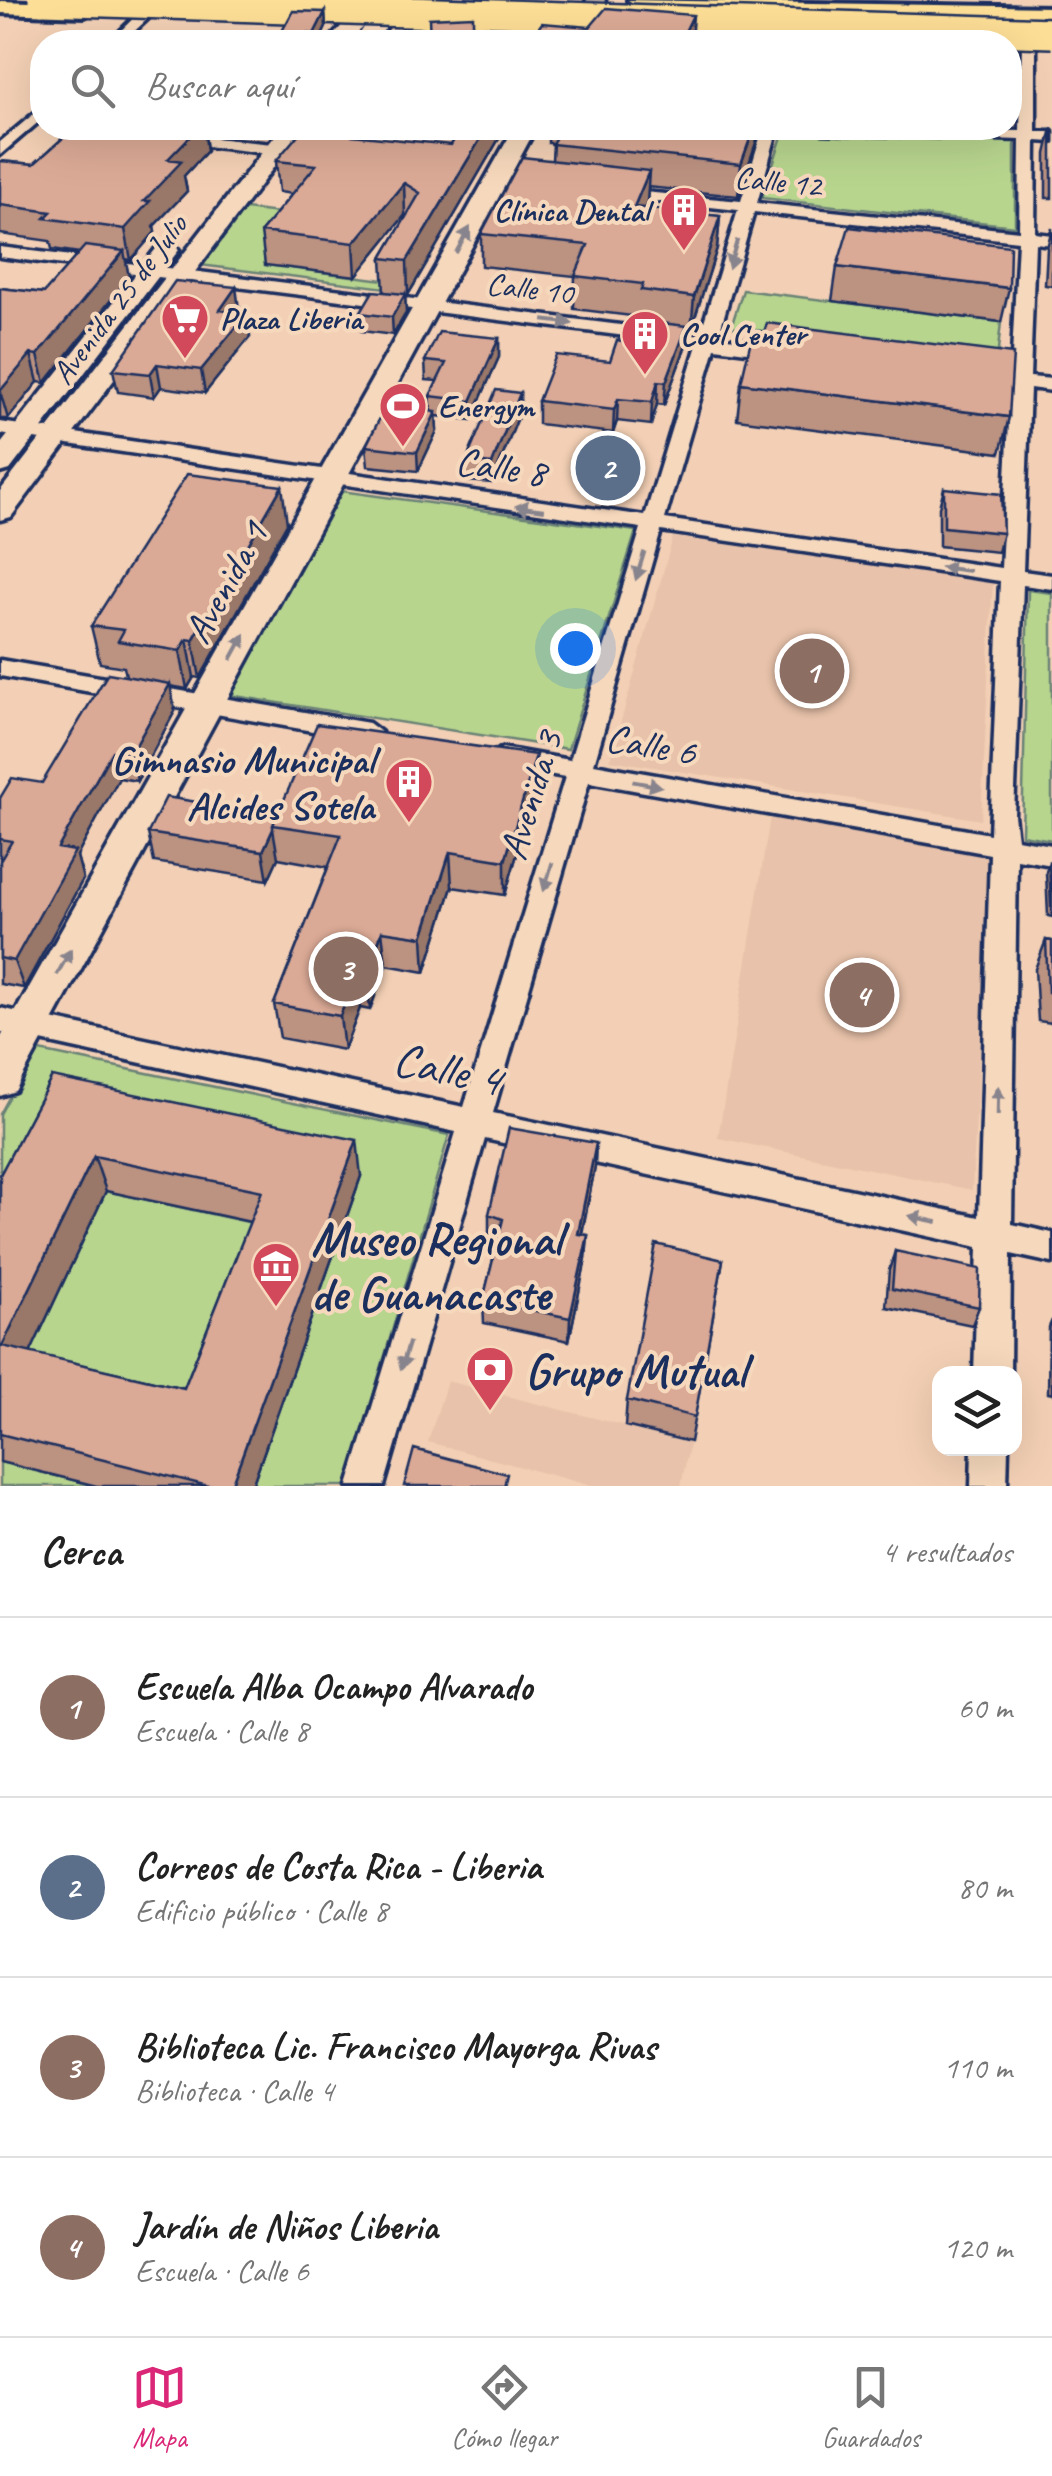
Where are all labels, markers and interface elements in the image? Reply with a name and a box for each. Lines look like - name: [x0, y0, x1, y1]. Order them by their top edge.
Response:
- search box: [30, 30, 1022, 140]
- icon: search: [65, 58, 120, 113]
- text: Buscar aquí: [145, 62, 294, 109]
- street label: Calle 12: [733, 157, 826, 207]
- building icon: Clínica Dental: [658, 184, 710, 252]
- place label: Clínica Dental: [494, 190, 655, 231]
- street label: Avenida 25 de Julio: [42, 205, 198, 392]
- one-way arrow: [455, 225, 472, 254]
- one-way arrow: [725, 240, 740, 270]
- street label: Calle 10: [484, 263, 578, 314]
- supermarket icon: Plaza Liberia: [159, 292, 211, 360]
- place label: Plaza Liberia: [220, 298, 365, 339]
- building icon: Cool Center: [619, 308, 671, 376]
- one-way arrow: [543, 314, 574, 330]
- place label: Cool Center: [680, 314, 809, 355]
- sports icon: Energym: [377, 380, 429, 448]
- place label: Energym: [438, 386, 537, 427]
- pin: 2: [576, 430, 640, 506]
- street label: Calle 8: [453, 436, 553, 499]
- one-way arrow: [513, 499, 545, 515]
- street label: Avenida 1: [172, 511, 281, 652]
- one-way arrow: [632, 551, 647, 582]
- one-way arrow: [939, 560, 971, 576]
- your location: [550, 623, 601, 674]
- one-way arrow: [230, 632, 247, 661]
- pin: 1: [780, 634, 844, 708]
- street label: Calle 6: [602, 713, 701, 778]
- street label: Avenida 3: [488, 722, 575, 865]
- place label: Gimnasio Municipal Alcides Sotela: [111, 735, 382, 831]
- building icon: Gimnasio Municipal Alcides Sotela: [383, 756, 435, 824]
- one-way arrow: [632, 776, 663, 792]
- one-way arrow: [540, 863, 555, 893]
- pin: 3: [314, 932, 378, 1006]
- one-way arrow: [55, 947, 72, 976]
- pin: 4: [830, 958, 894, 1032]
- street label: Calle 4: [388, 1028, 511, 1111]
- one-way arrow: [990, 1085, 1006, 1117]
- place label: Museo Regional de Guanacaste: [311, 1209, 571, 1324]
- one-way arrow: [907, 1211, 938, 1226]
- museum icon: Museo Regional de Guanacaste: [250, 1240, 302, 1308]
- place label: Grupo Mutual: [525, 1341, 755, 1401]
- one-way arrow: [397, 1342, 412, 1372]
- bank icon: Grupo Mutual: [464, 1344, 516, 1412]
- map controls: [932, 1366, 1022, 1456]
- button: layers: [932, 1366, 1022, 1456]
- text: Cerca: [40, 1525, 122, 1578]
- text: 4 resultados: [881, 1531, 1012, 1572]
- text: Escuela Alba Ocampo Alvarado: [135, 1663, 532, 1710]
- text: 1: [65, 1687, 80, 1728]
- text: 60 m: [958, 1687, 1012, 1728]
- text: Escuela · Calle 8: [135, 1710, 309, 1751]
- text: Correos de Costa Rica - Liberia: [135, 1843, 541, 1890]
- text: 2: [65, 1867, 80, 1908]
- text: 80 m: [958, 1867, 1012, 1908]
- text: Edificio público · Calle 8: [135, 1890, 388, 1931]
- text: Biblioteca Lic. Francisco Mayorga Rivas: [135, 2023, 656, 2070]
- text: 3: [65, 2047, 80, 2088]
- text: 110 m: [943, 2047, 1012, 2088]
- text: Biblioteca · Calle 4: [135, 2070, 334, 2111]
- text: Jardín de Niños Liberia: [135, 2203, 438, 2250]
- text: 4: [65, 2227, 80, 2268]
- text: 120 m: [943, 2227, 1012, 2268]
- text: Escuela · Calle 6: [135, 2250, 309, 2291]
- tab: Mapa: [132, 2360, 187, 2455]
- tab: Cómo llegar: [451, 2360, 557, 2455]
- tab: Guardados: [822, 2360, 920, 2455]

